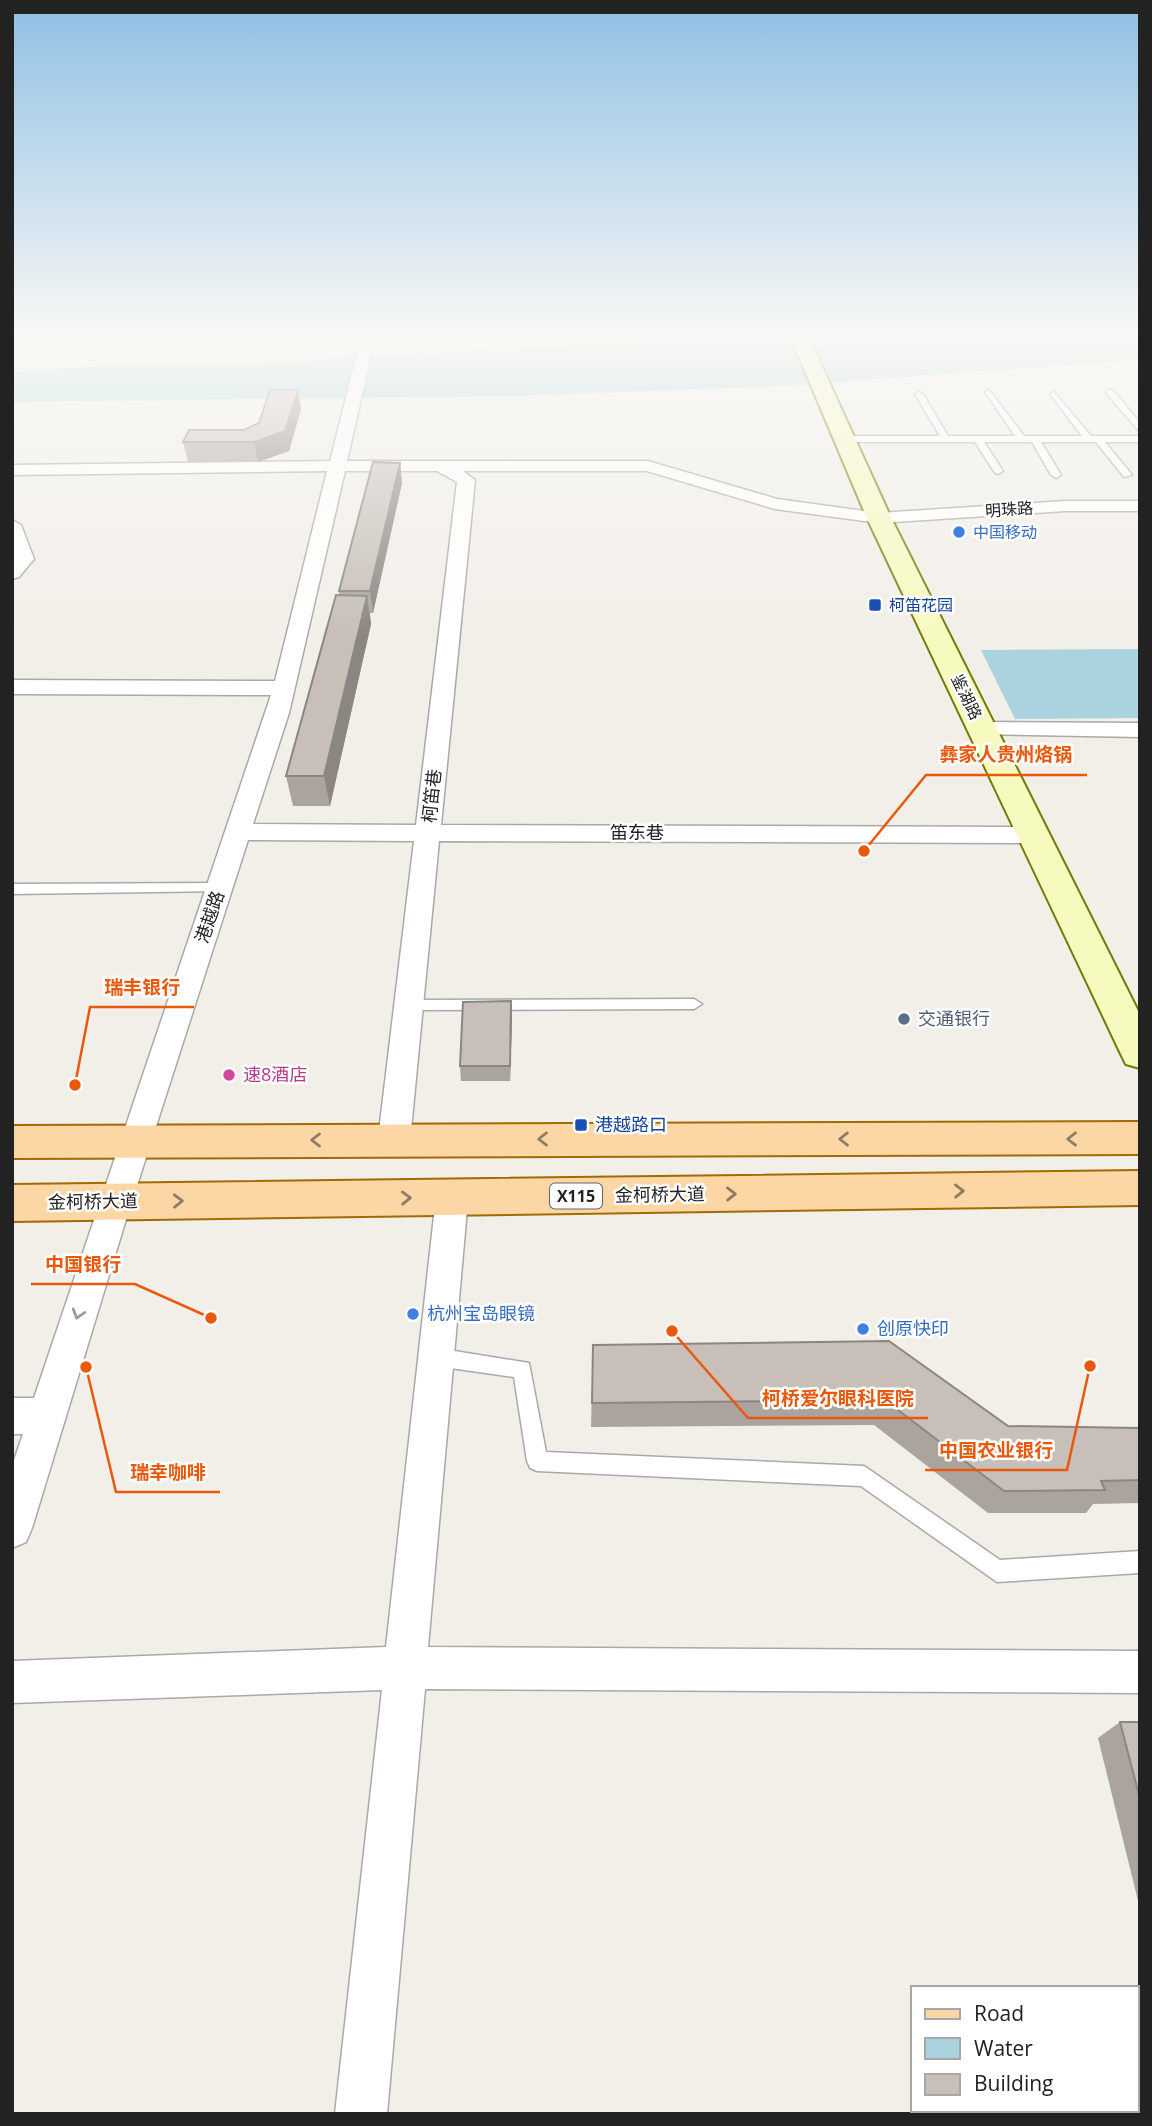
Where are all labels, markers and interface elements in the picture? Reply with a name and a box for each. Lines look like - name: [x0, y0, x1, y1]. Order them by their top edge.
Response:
- street label: 明珠路: [984, 496, 1034, 522]
- place label: 中国移动: [973, 521, 1037, 543]
- marker: 中国移动: [951, 524, 967, 540]
- place label: 柯笛花园: [889, 594, 953, 616]
- marker: 柯笛花园: [867, 597, 883, 613]
- street label: 鉴湖路: [947, 671, 987, 723]
- callout: 彝家人贵州烙锅: [926, 735, 1087, 775]
- text: 彝家人贵州烙锅: [939, 741, 1073, 767]
- street label: 柯笛巷: [416, 768, 446, 824]
- street label: 笛东巷: [610, 820, 664, 844]
- street label: 港越路: [189, 887, 229, 946]
- callout: 瑞丰银行: [90, 967, 194, 1007]
- text: 瑞丰银行: [104, 974, 180, 1000]
- place label: 交通银行: [918, 1006, 990, 1030]
- marker: 交通银行: [896, 1011, 912, 1027]
- place label: 速8酒店: [243, 1062, 307, 1086]
- marker: 速8酒店: [221, 1067, 237, 1083]
- place label: 港越路口: [595, 1112, 667, 1136]
- marker: 港越路口: [573, 1117, 589, 1133]
- one-way arrow: [537, 1131, 548, 1147]
- one-way arrow: [838, 1131, 849, 1147]
- one-way arrow: [1066, 1131, 1076, 1147]
- one-way arrow: [310, 1132, 320, 1148]
- street label: 金柯桥大道: [615, 1181, 705, 1207]
- one-way arrow: [954, 1183, 965, 1198]
- road number: X115: [550, 1184, 602, 1208]
- one-way arrow: [727, 1186, 737, 1202]
- street label: 金柯桥大道: [48, 1188, 138, 1214]
- one-way arrow: [401, 1190, 412, 1206]
- one-way arrow: [174, 1193, 184, 1209]
- callout: 中国银行: [31, 1244, 135, 1284]
- text: 中国银行: [45, 1251, 121, 1277]
- place label: 杭州宝岛眼镜: [427, 1301, 535, 1325]
- marker: 杭州宝岛眼镜: [405, 1306, 421, 1322]
- one-way arrow: [72, 1307, 87, 1319]
- place label: 创原快印: [877, 1316, 949, 1340]
- marker: 创原快印: [855, 1321, 871, 1337]
- callout: 柯桥爱尔眼科医院: [748, 1378, 928, 1418]
- text: 柯桥爱尔眼科医院: [762, 1385, 914, 1411]
- callout: 中国农业银行: [925, 1430, 1067, 1470]
- text: 中国农业银行: [939, 1437, 1053, 1463]
- callout: 瑞幸咖啡: [116, 1452, 220, 1492]
- text: 瑞幸咖啡: [130, 1459, 206, 1485]
- legend: [911, 1986, 1138, 2112]
- text: Road: [974, 1999, 1024, 2027]
- text: Water: [974, 2034, 1033, 2062]
- text: Building: [974, 2069, 1053, 2097]

